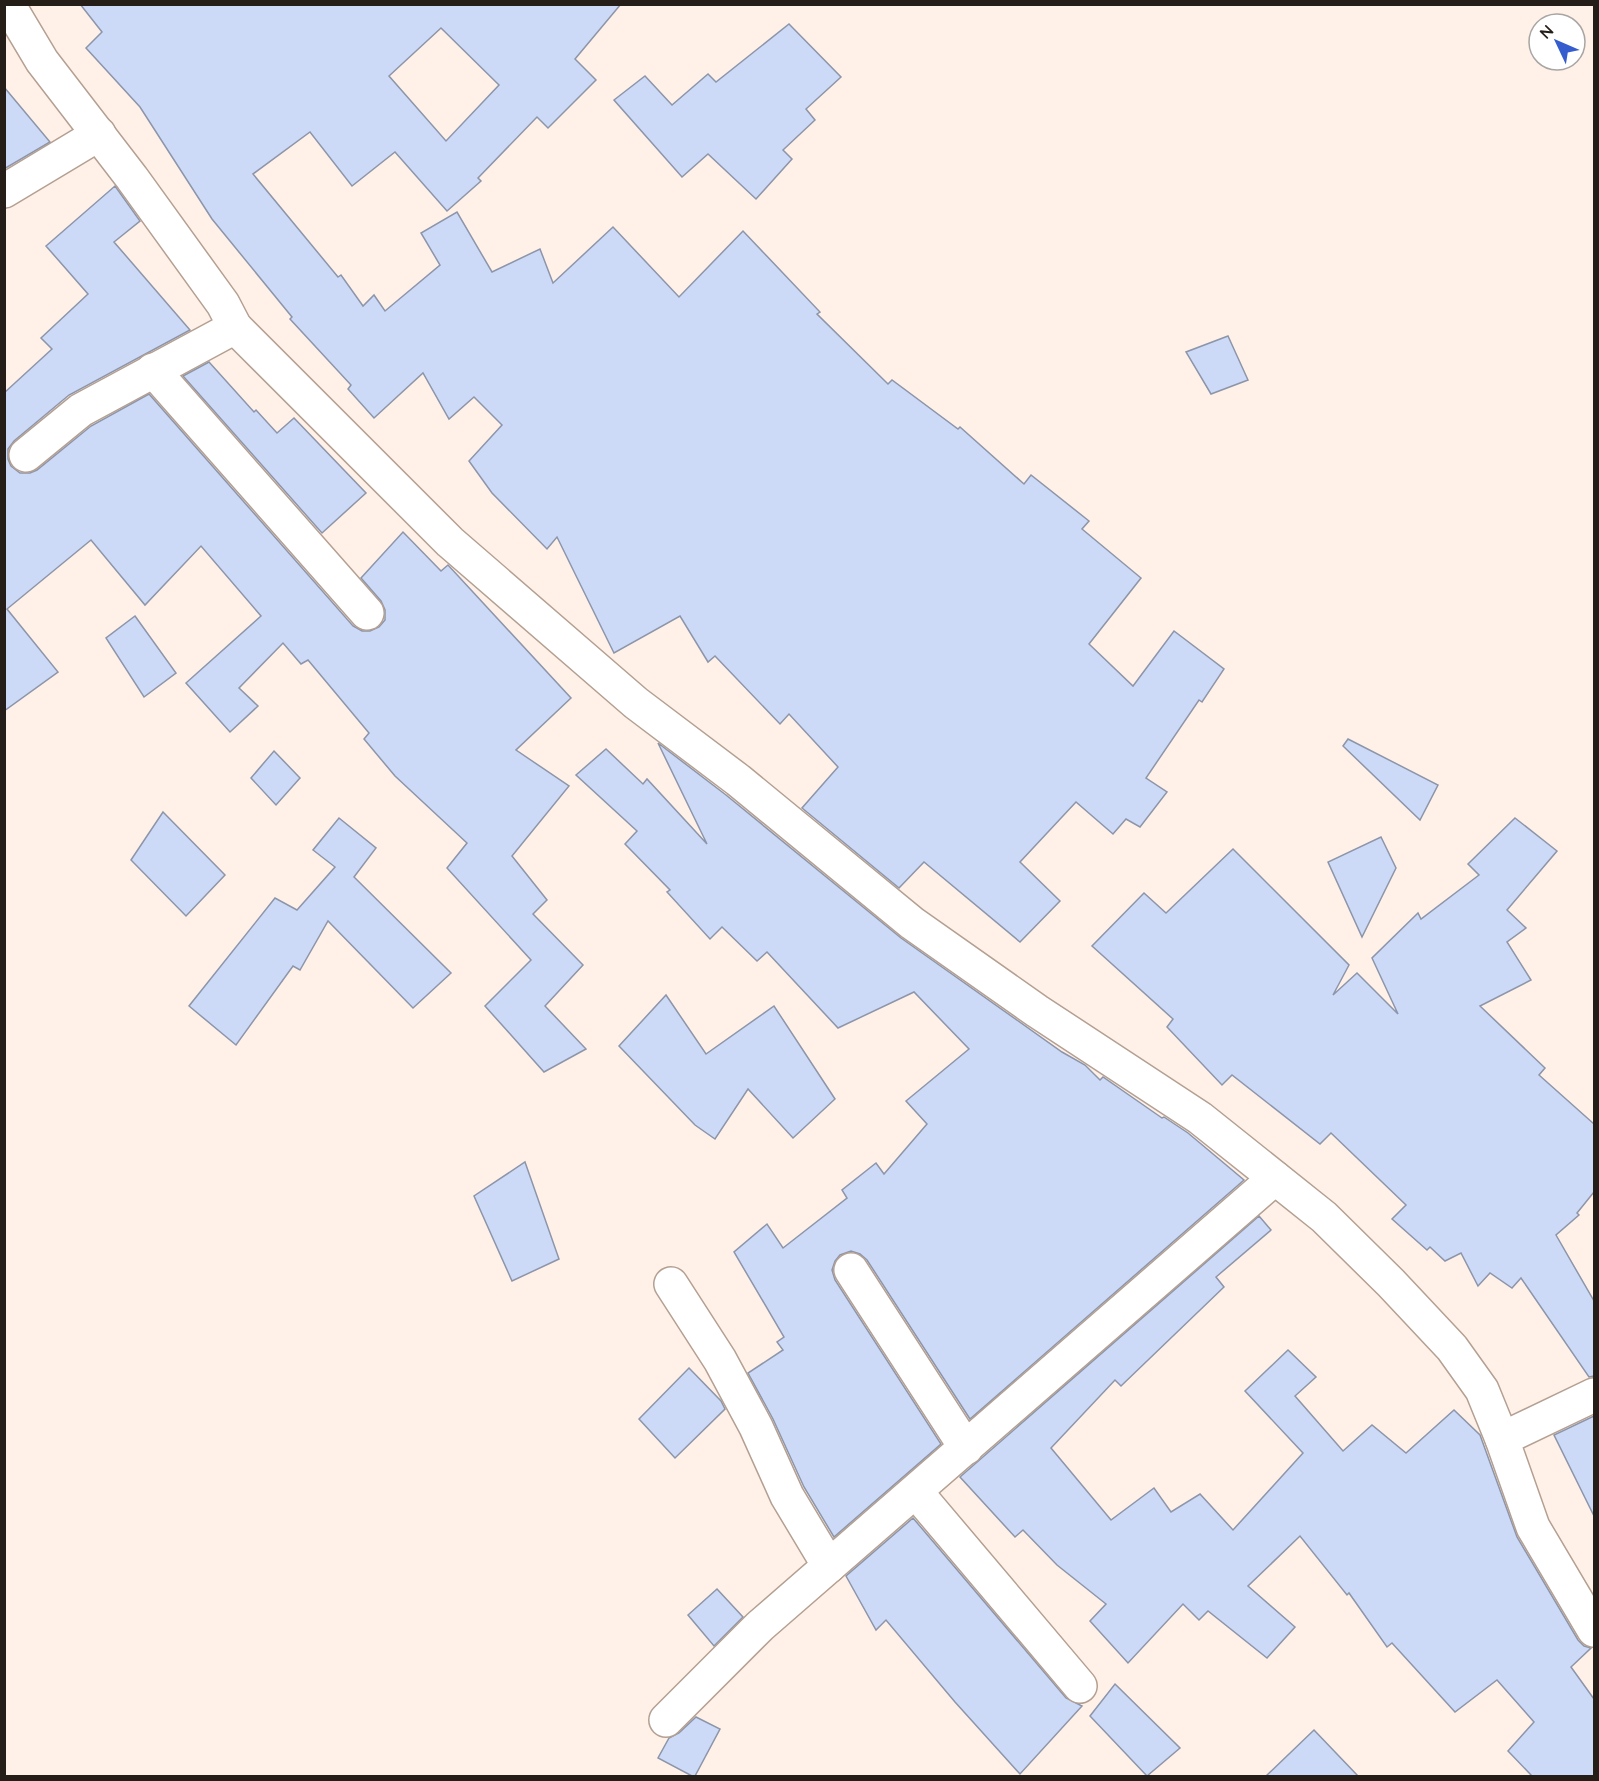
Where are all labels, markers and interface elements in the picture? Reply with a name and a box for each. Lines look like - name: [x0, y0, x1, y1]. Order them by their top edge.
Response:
- north arrow: [1527, 12, 1587, 72]
- text: N: [1535, 20, 1557, 43]

